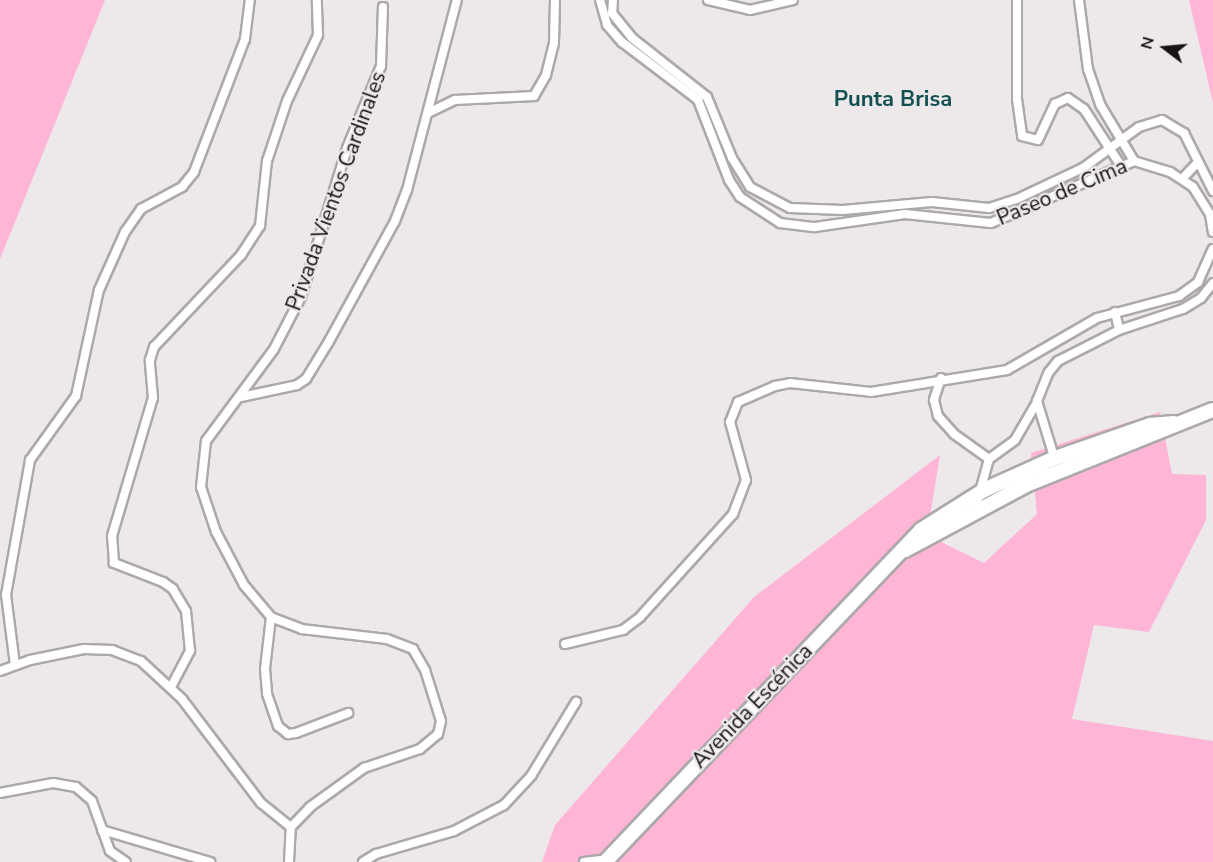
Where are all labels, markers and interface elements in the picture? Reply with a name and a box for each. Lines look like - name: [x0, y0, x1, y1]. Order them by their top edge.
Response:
- north arrow: [1135, 18, 1195, 78]
- text: N: [1135, 34, 1160, 52]
- street label: Privada Vientos Cardinales: [281, 68, 391, 314]
- district label: Punta Brisa: [834, 87, 952, 113]
- street label: Paseo de Cima: [993, 153, 1131, 231]
- street label: Avenida Escénica: [686, 639, 818, 773]

